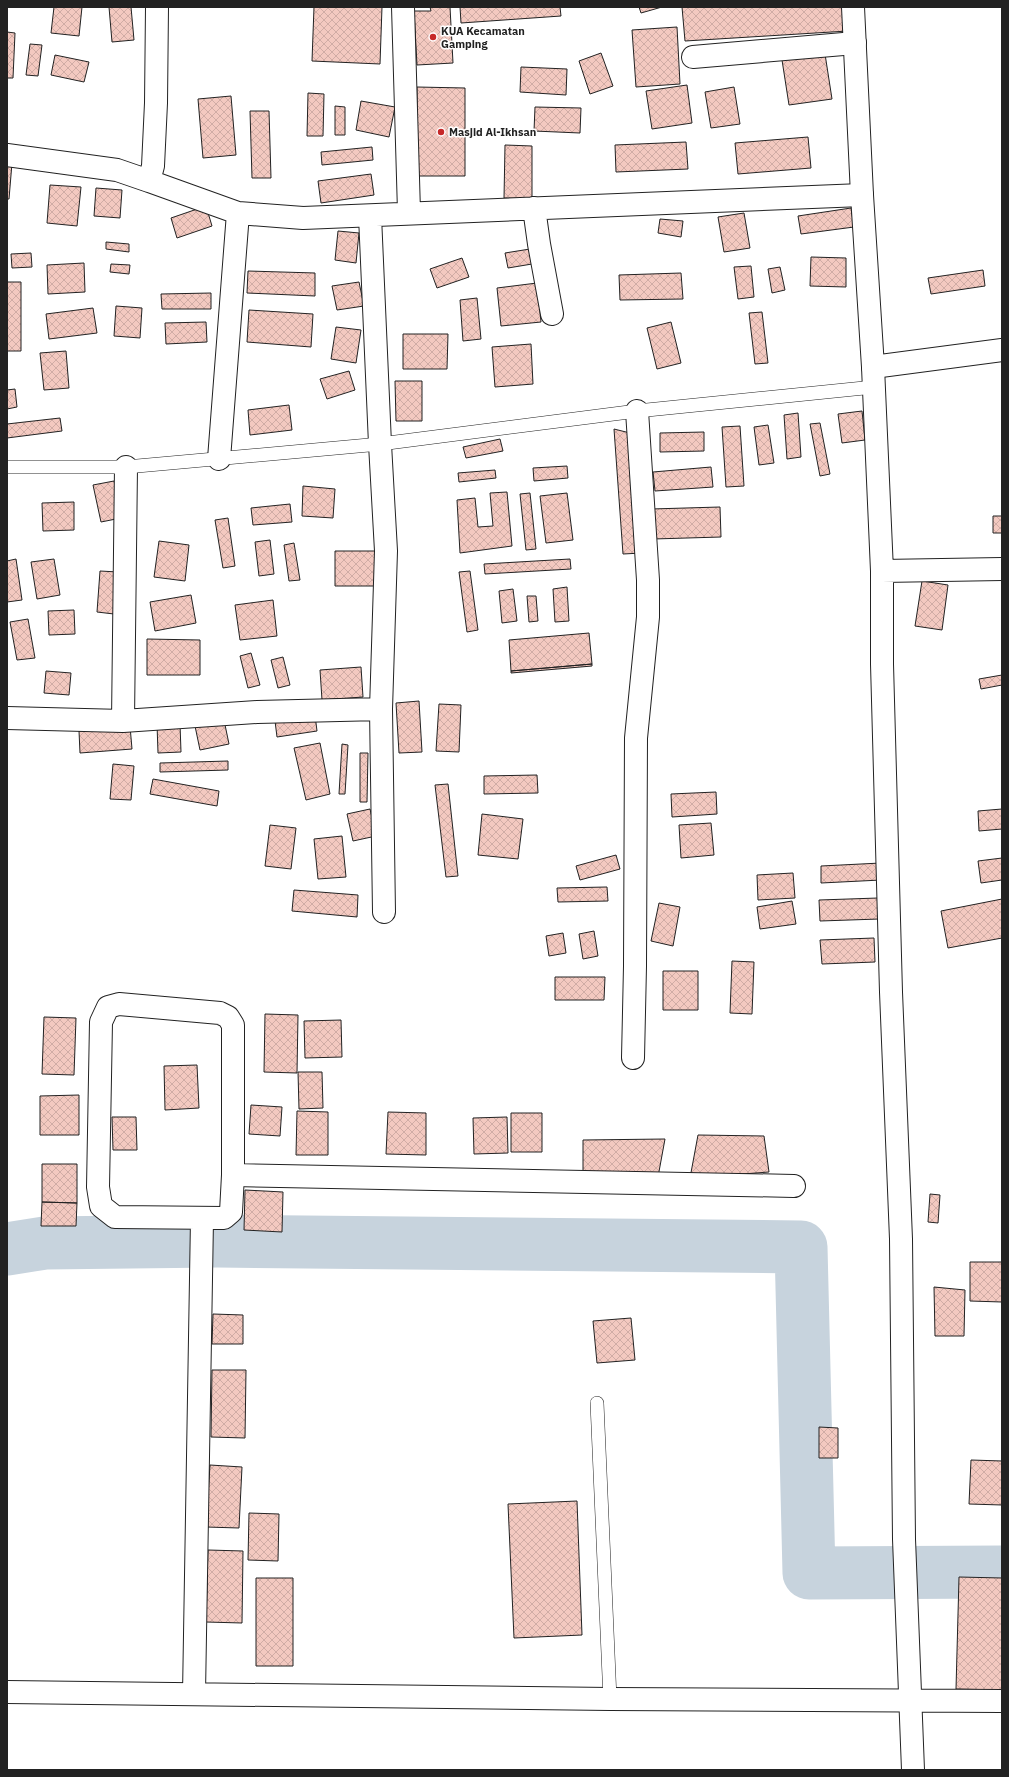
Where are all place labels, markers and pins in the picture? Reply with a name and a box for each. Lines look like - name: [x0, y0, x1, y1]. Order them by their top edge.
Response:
- place label: KUA Kecamatan Gamping: [441, 24, 525, 51]
- marker: KUA Kecamatan Gamping: [428, 32, 438, 42]
- place label: Masjid Al-Ikhsan: [449, 125, 536, 139]
- marker: Masjid Al-Ikhsan: [436, 127, 446, 137]

